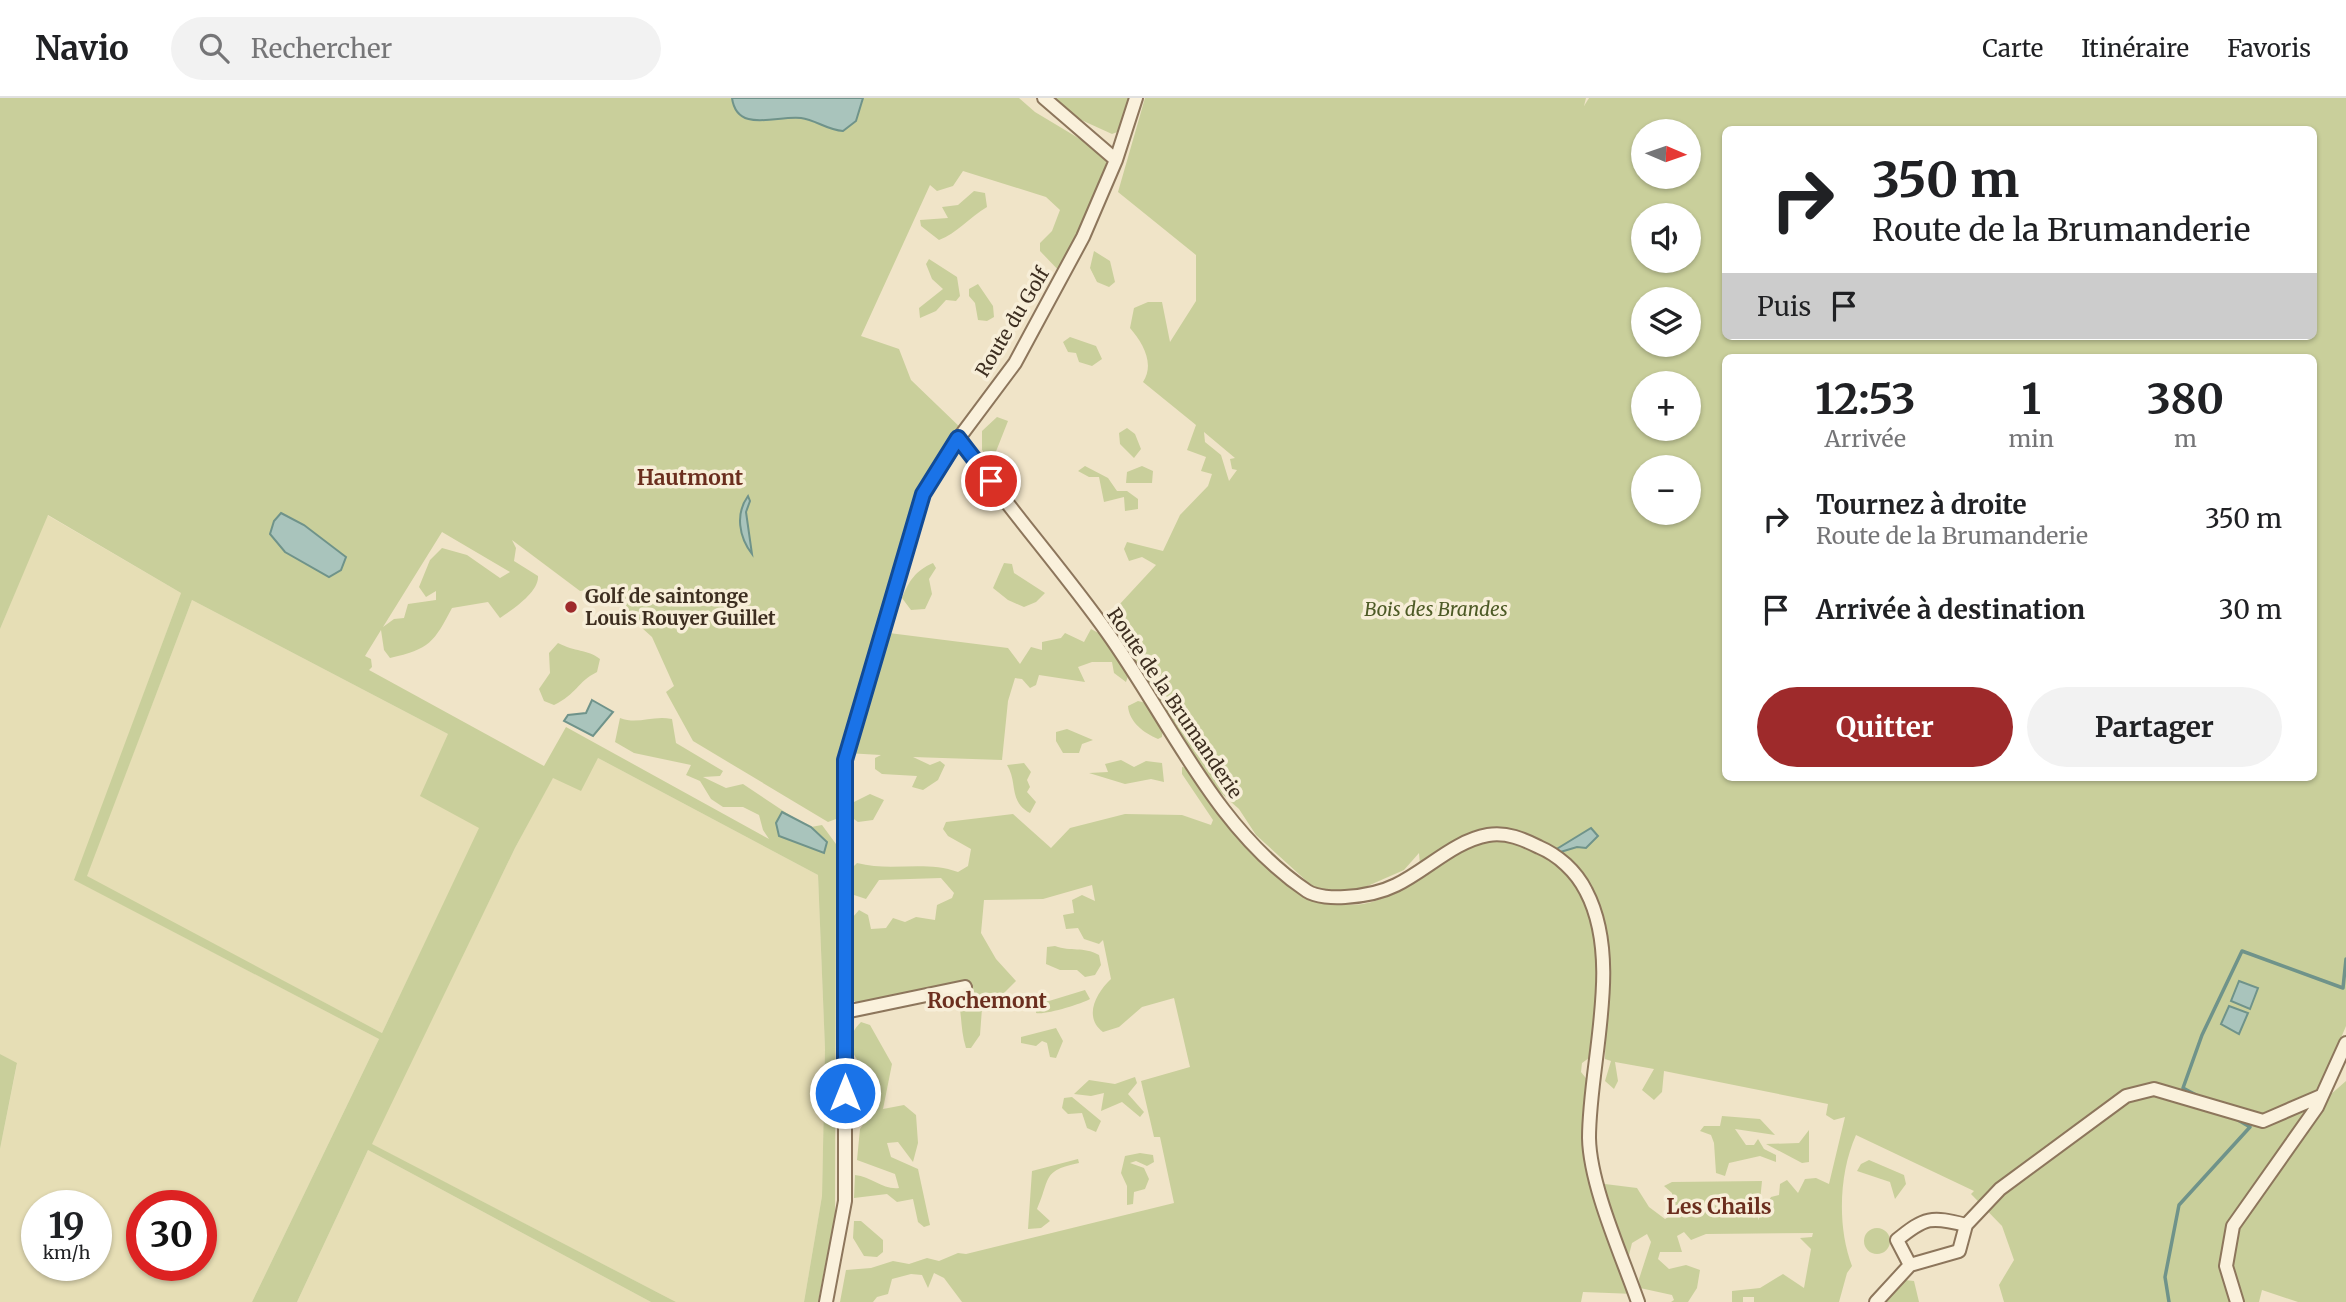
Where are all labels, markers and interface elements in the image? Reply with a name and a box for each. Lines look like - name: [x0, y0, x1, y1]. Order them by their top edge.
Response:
- search box: [171, 17, 661, 80]
- text: Navio: [35, 28, 129, 69]
- icon: search: [195, 29, 233, 67]
- text: Rechercher: [251, 32, 392, 65]
- text: Carte: [1982, 33, 2043, 64]
- text: Itinéraire: [2081, 33, 2189, 64]
- text: Favoris: [2227, 33, 2311, 64]
- north arrow: [1631, 119, 1701, 189]
- map controls: [1631, 119, 1701, 525]
- text: 350 m: [1872, 149, 2019, 210]
- icon: right: [1757, 154, 1848, 245]
- button: sound: [1631, 203, 1701, 273]
- text: Route de la Brumanderie: [1872, 210, 2250, 250]
- street label: Route du Golf: [970, 262, 1054, 381]
- button: layers: [1631, 287, 1701, 357]
- icon: arrive: [1825, 287, 1863, 325]
- text: Puis: [1757, 290, 1811, 323]
- button: +: [1631, 371, 1701, 441]
- text: 12:53: [1815, 373, 1915, 425]
- text: 1: [2021, 373, 2041, 425]
- text: 380: [2147, 373, 2224, 425]
- text: Arrivée: [1824, 424, 1906, 453]
- text: min: [2008, 424, 2054, 453]
- text: m: [2174, 424, 2197, 453]
- pin: [961, 451, 1021, 511]
- button: −: [1631, 455, 1701, 525]
- icon: arrive: [972, 462, 1010, 500]
- district label: Hautmont: [637, 464, 744, 491]
- text: Tournez à droite: [1816, 488, 2027, 521]
- icon: right: [1757, 500, 1795, 538]
- text: 350 m: [2205, 502, 2282, 535]
- text: Route de la Brumanderie: [1816, 521, 2088, 550]
- place label: Golf de saintonge Louis Rouyer Guillet: [585, 584, 776, 630]
- icon: arrive: [1757, 591, 1795, 629]
- text: Arrivée à destination: [1816, 593, 2085, 626]
- text: 30 m: [2219, 593, 2282, 626]
- park label: Bois des Brandes: [1364, 597, 1508, 621]
- marker: Golf de saintonge Louis Rouyer Guillet: [563, 599, 579, 615]
- street label: Route de la Brumanderie: [1102, 603, 1248, 803]
- button: Quitter: [1757, 687, 2013, 767]
- button: Partager: [2027, 687, 2282, 767]
- district label: Rochemont: [927, 987, 1048, 1014]
- position arrow: [808, 1056, 882, 1130]
- speed limit sign: 30: [126, 1190, 217, 1281]
- district label: Les Chails: [1666, 1193, 1772, 1220]
- text: 19: [48, 1204, 85, 1248]
- text: km/h: [43, 1241, 90, 1264]

